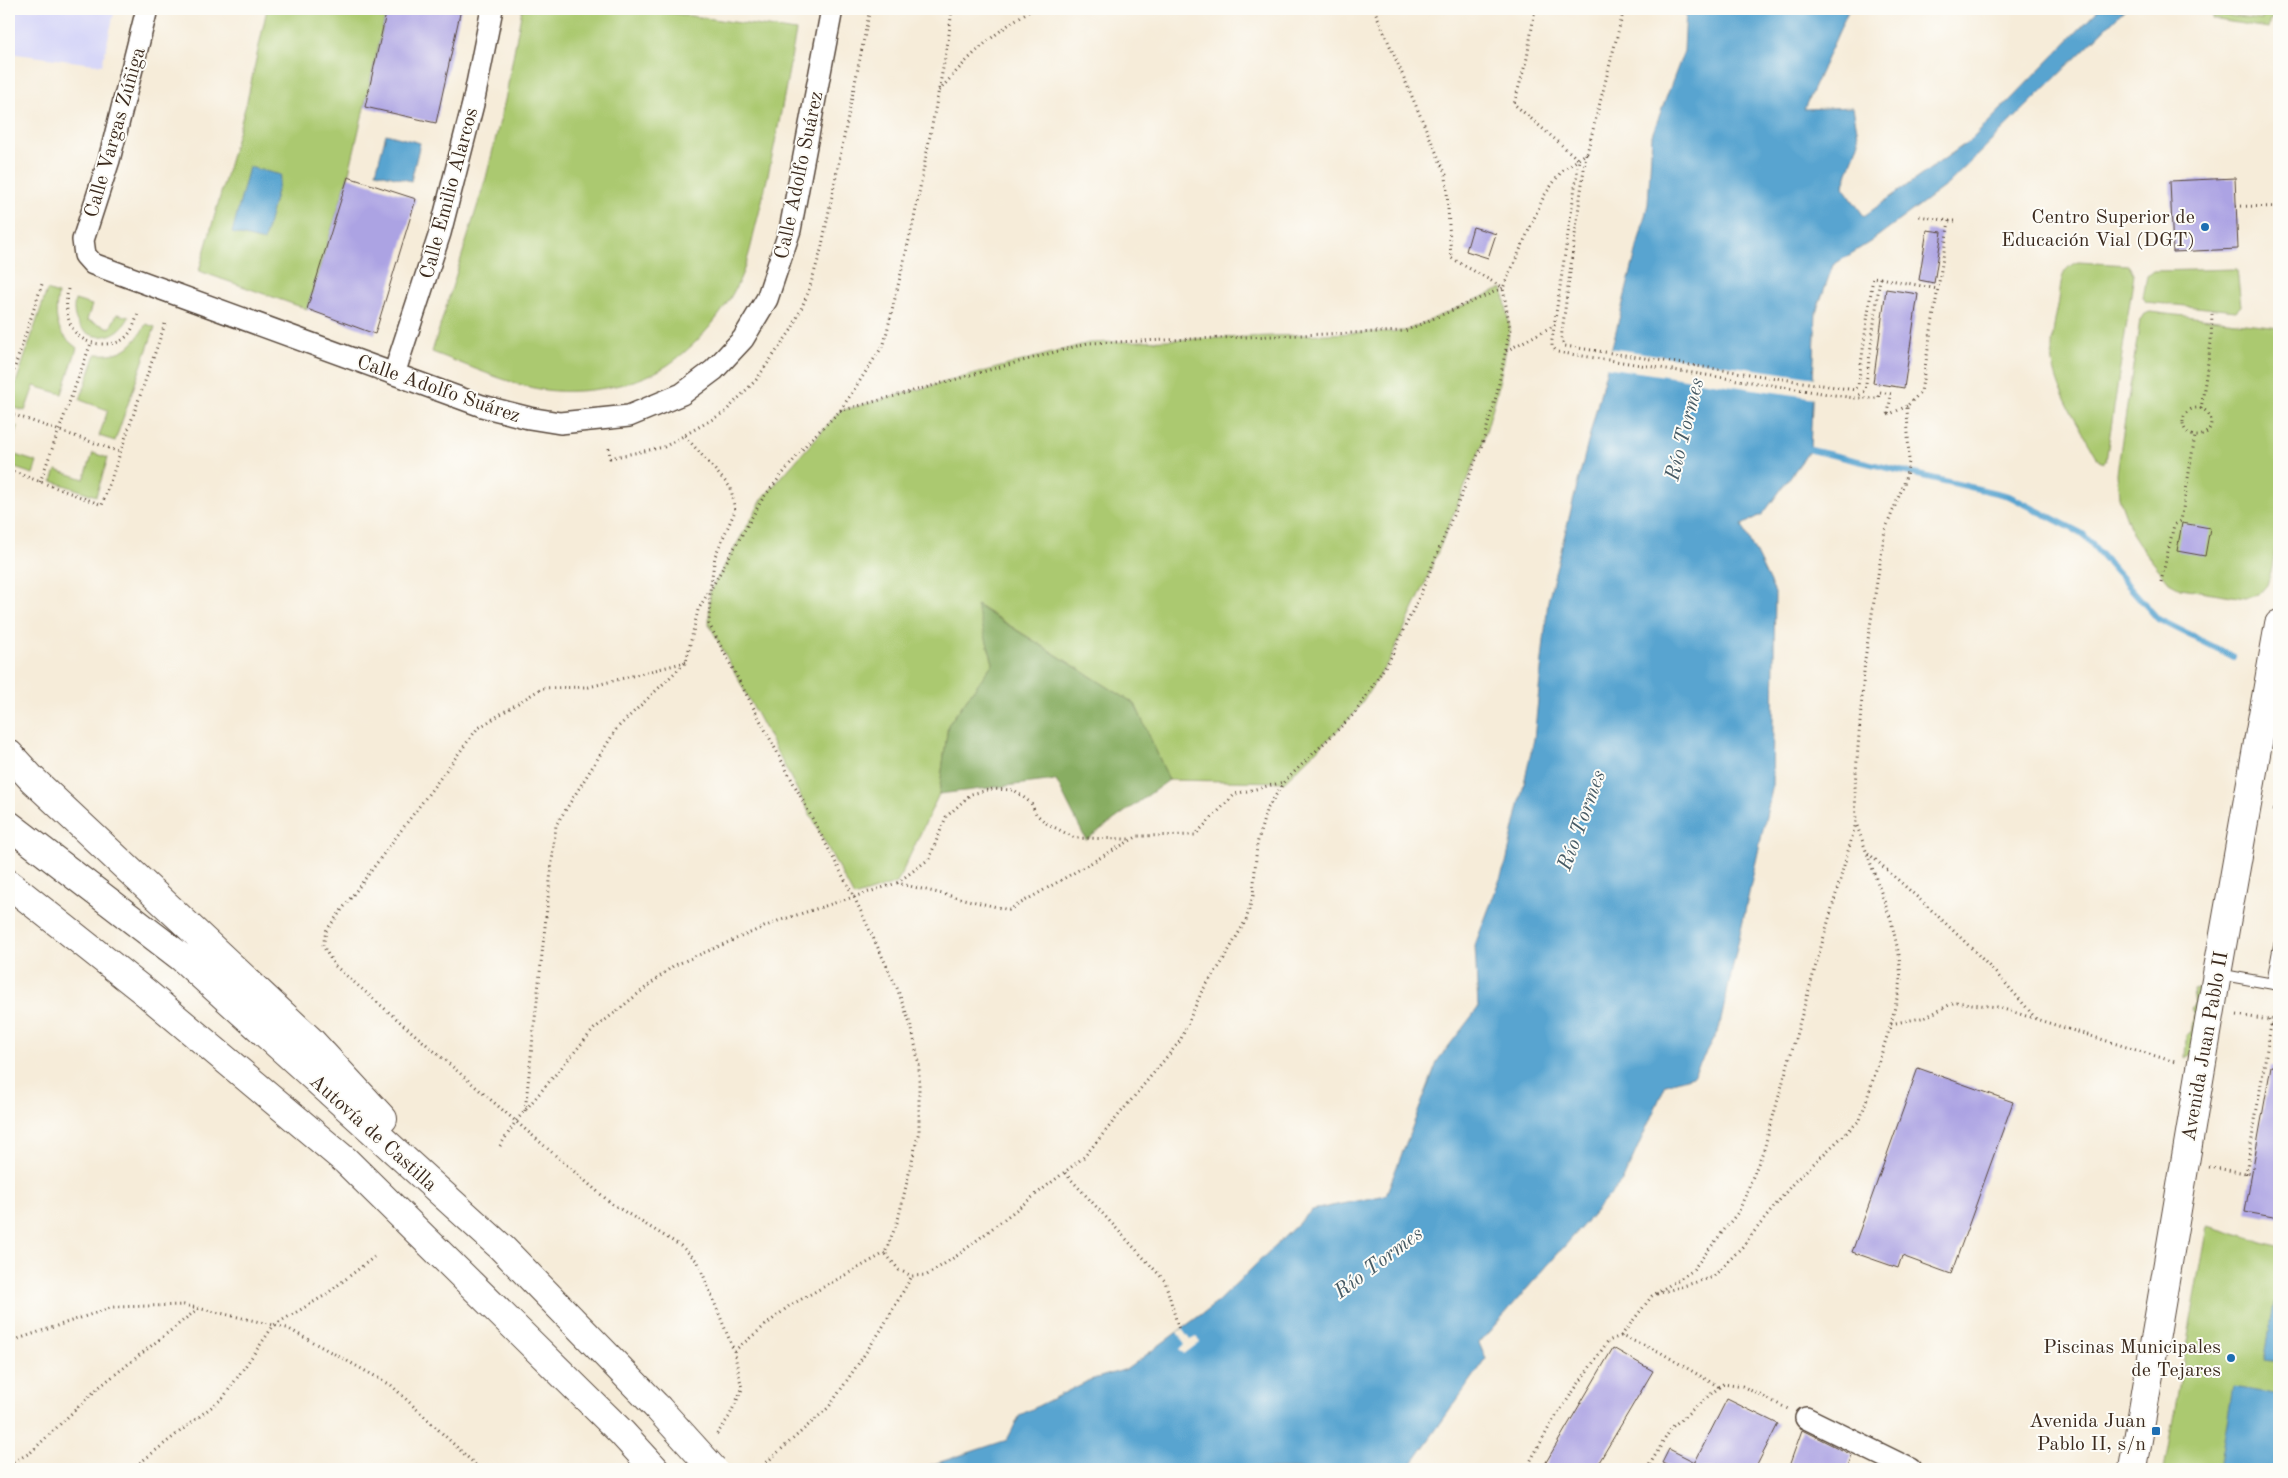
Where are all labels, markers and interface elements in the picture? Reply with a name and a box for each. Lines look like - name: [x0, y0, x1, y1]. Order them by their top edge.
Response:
- street label: Calle Vargas Zúñiga: [82, 45, 150, 220]
- street label: Calle Adolfo Suárez: [772, 90, 828, 261]
- street label: Calle Emilio Alarcos: [417, 106, 482, 281]
- place label: Centro Superior de Educación Vial (DGT): [2001, 208, 2195, 251]
- marker: Centro Superior de Educación Vial (DGT): [2199, 221, 2211, 233]
- street label: Calle Adolfo Suárez: [354, 353, 523, 427]
- water label: Río Tormes: [1662, 376, 1708, 484]
- water label: Río Tormes: [1554, 767, 1610, 875]
- street label: Avenida Juan Pablo II: [2179, 950, 2233, 1143]
- street label: Autovía de Castilla: [305, 1071, 440, 1196]
- water label: Río Tormes: [1330, 1223, 1427, 1304]
- place label: Piscinas Municipales de Tejares: [2043, 1338, 2221, 1381]
- marker: Piscinas Municipales de Tejares: [2225, 1352, 2237, 1364]
- place label: Avenida Juan Pablo II, s/n: [2029, 1412, 2146, 1455]
- marker: Avenida Juan Pablo II, s/n: [2150, 1425, 2162, 1437]

